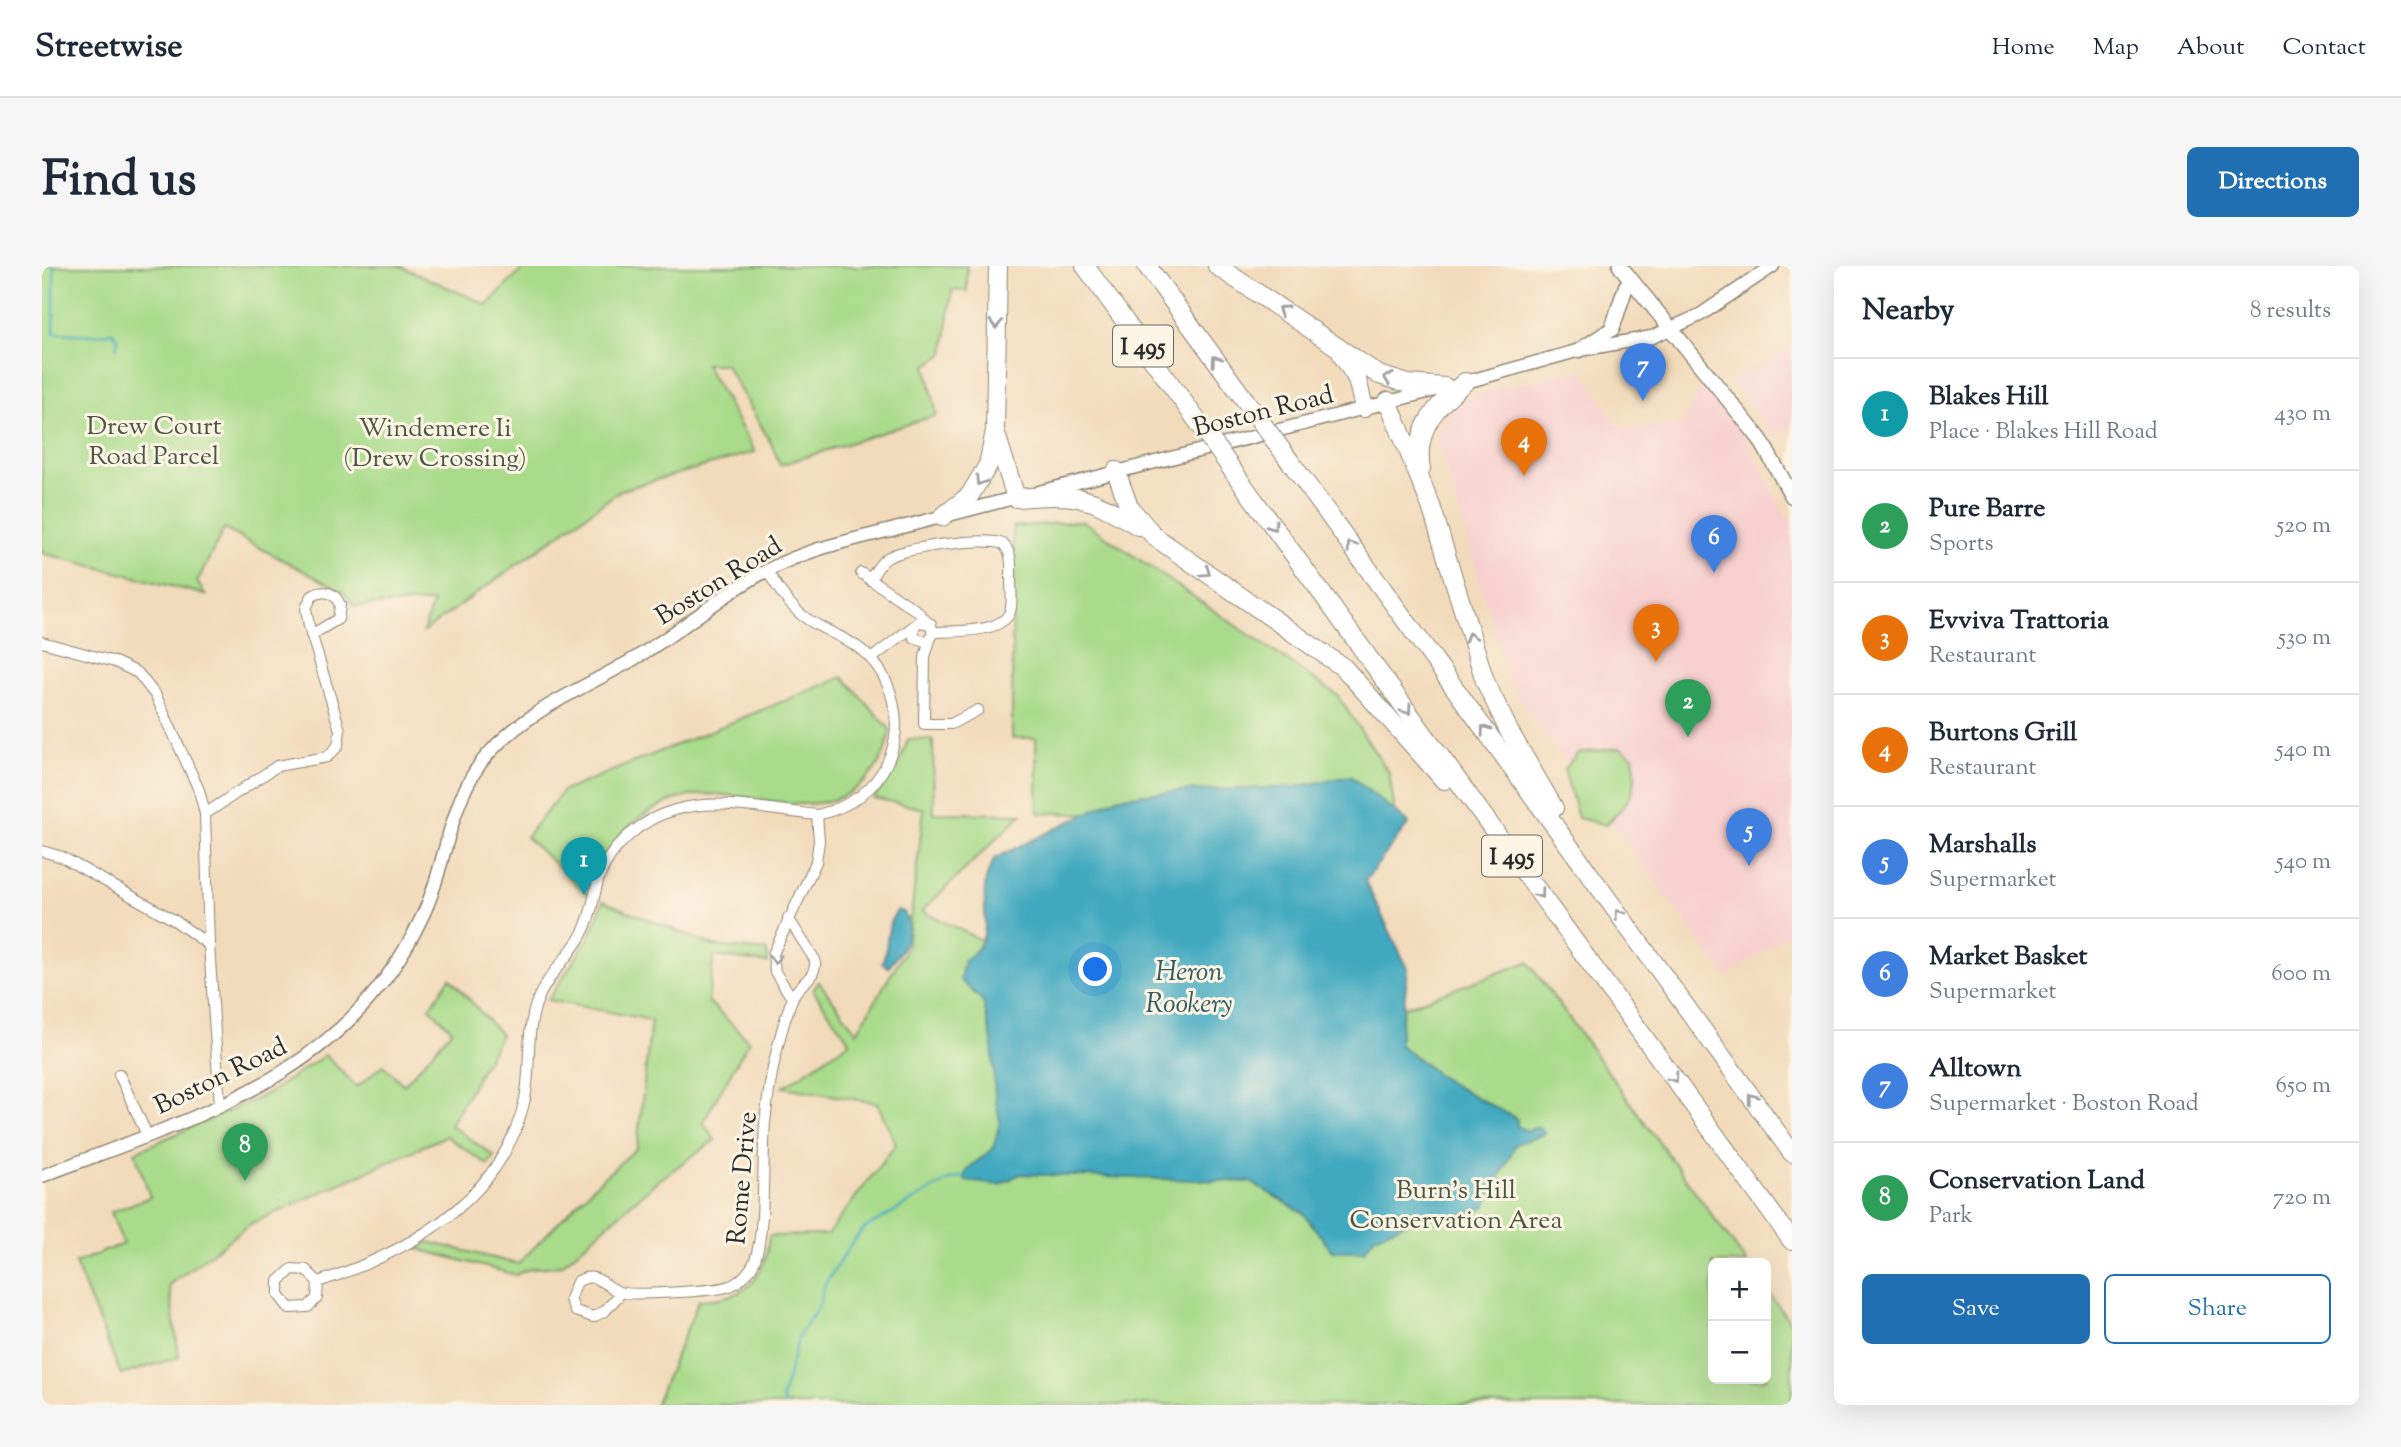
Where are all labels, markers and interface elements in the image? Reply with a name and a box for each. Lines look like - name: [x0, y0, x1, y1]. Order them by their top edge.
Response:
- text: Streetwise: [35, 24, 183, 72]
- text: Home: [1992, 31, 2055, 65]
- text: Map: [2093, 31, 2139, 65]
- text: About: [2177, 31, 2244, 65]
- text: Contact: [2282, 31, 2366, 65]
- text: Find us: [42, 147, 196, 217]
- button: Directions: [2187, 147, 2359, 217]
- text: Nearby: [1862, 290, 1954, 333]
- text: 8 results: [2250, 295, 2331, 328]
- one-way arrow: [1277, 306, 1290, 318]
- one-way arrow: [988, 319, 1004, 330]
- road number: I 495: [1113, 326, 1173, 366]
- pin: 7: [1620, 343, 1666, 401]
- one-way arrow: [1212, 355, 1224, 368]
- one-way arrow: [1383, 372, 1395, 386]
- street label: Boston Road: [1190, 377, 1338, 448]
- text: Blakes Hill: [1929, 379, 2049, 416]
- text: 1: [1881, 398, 1889, 431]
- text: 430 m: [2274, 398, 2331, 431]
- park label: Drew Court Road Parcel: [86, 409, 222, 476]
- park label: Windemere Ii (Drew Crossing): [343, 411, 527, 478]
- text: Place · Blakes Hill Road: [1929, 416, 2158, 449]
- pin: 4: [1501, 418, 1547, 476]
- one-way arrow: [975, 473, 988, 486]
- text: Pure Barre: [1929, 491, 2045, 528]
- text: 2: [1880, 510, 1890, 543]
- text: 520 m: [2276, 510, 2331, 543]
- pin: 6: [1691, 515, 1737, 573]
- one-way arrow: [1265, 518, 1277, 531]
- street label: Boston Road: [649, 528, 790, 636]
- text: Sports: [1929, 528, 1994, 561]
- one-way arrow: [1347, 541, 1359, 553]
- one-way arrow: [1198, 564, 1211, 576]
- text: Evviva Trattoria: [1929, 603, 2109, 640]
- pin: 3: [1633, 604, 1679, 662]
- text: 3: [1880, 622, 1890, 655]
- text: 530 m: [2278, 622, 2331, 655]
- one-way arrow: [1464, 631, 1479, 643]
- text: Restaurant: [1929, 640, 2036, 673]
- pin: 2: [1665, 679, 1711, 737]
- one-way arrow: [1399, 702, 1411, 715]
- text: Burtons Grill: [1929, 715, 2077, 752]
- one-way arrow: [1480, 725, 1493, 738]
- text: 4: [1879, 734, 1891, 767]
- text: 540 m: [2276, 734, 2331, 767]
- text: Restaurant: [1929, 752, 2036, 785]
- pin: 5: [1726, 808, 1772, 866]
- text: Marshalls: [1929, 827, 2036, 864]
- road number: I 495: [1482, 836, 1542, 876]
- pin: 1: [561, 837, 607, 895]
- text: 5: [1881, 846, 1889, 879]
- text: 540 m: [2276, 846, 2331, 879]
- text: Supermarket: [1929, 864, 2056, 897]
- one-way arrow: [1532, 886, 1544, 899]
- one-way arrow: [1614, 909, 1627, 922]
- text: Market Basket: [1929, 939, 2087, 976]
- your location: [1078, 952, 1112, 986]
- water label: Heron Rookery: [1146, 953, 1233, 1025]
- one-way arrow: [767, 954, 783, 965]
- text: 6: [1879, 958, 1891, 991]
- text: 600 m: [2271, 958, 2331, 991]
- text: Supermarket: [1929, 976, 2056, 1009]
- street label: Boston Road: [149, 1029, 294, 1125]
- text: Alltown: [1929, 1051, 2022, 1088]
- one-way arrow: [1666, 1070, 1678, 1083]
- text: 7: [1879, 1070, 1891, 1103]
- text: 650 m: [2276, 1070, 2331, 1103]
- text: Supermarket · Boston Road: [1929, 1088, 2199, 1121]
- one-way arrow: [1747, 1093, 1760, 1106]
- street label: Rome Drive: [719, 1110, 768, 1246]
- pin: 8: [222, 1123, 268, 1181]
- text: Conservation Land: [1929, 1163, 2145, 1200]
- park label: Burn’s Hill Conservation Area: [1350, 1173, 1562, 1240]
- text: 8: [1879, 1182, 1891, 1215]
- text: 720 m: [2273, 1182, 2331, 1215]
- text: Park: [1929, 1200, 1973, 1233]
- map controls: [1708, 1258, 1771, 1384]
- button: +: [1708, 1258, 1771, 1321]
- button: Save: [1862, 1274, 2090, 1344]
- button: Share: [2104, 1274, 2331, 1344]
- button: −: [1708, 1321, 1771, 1384]

